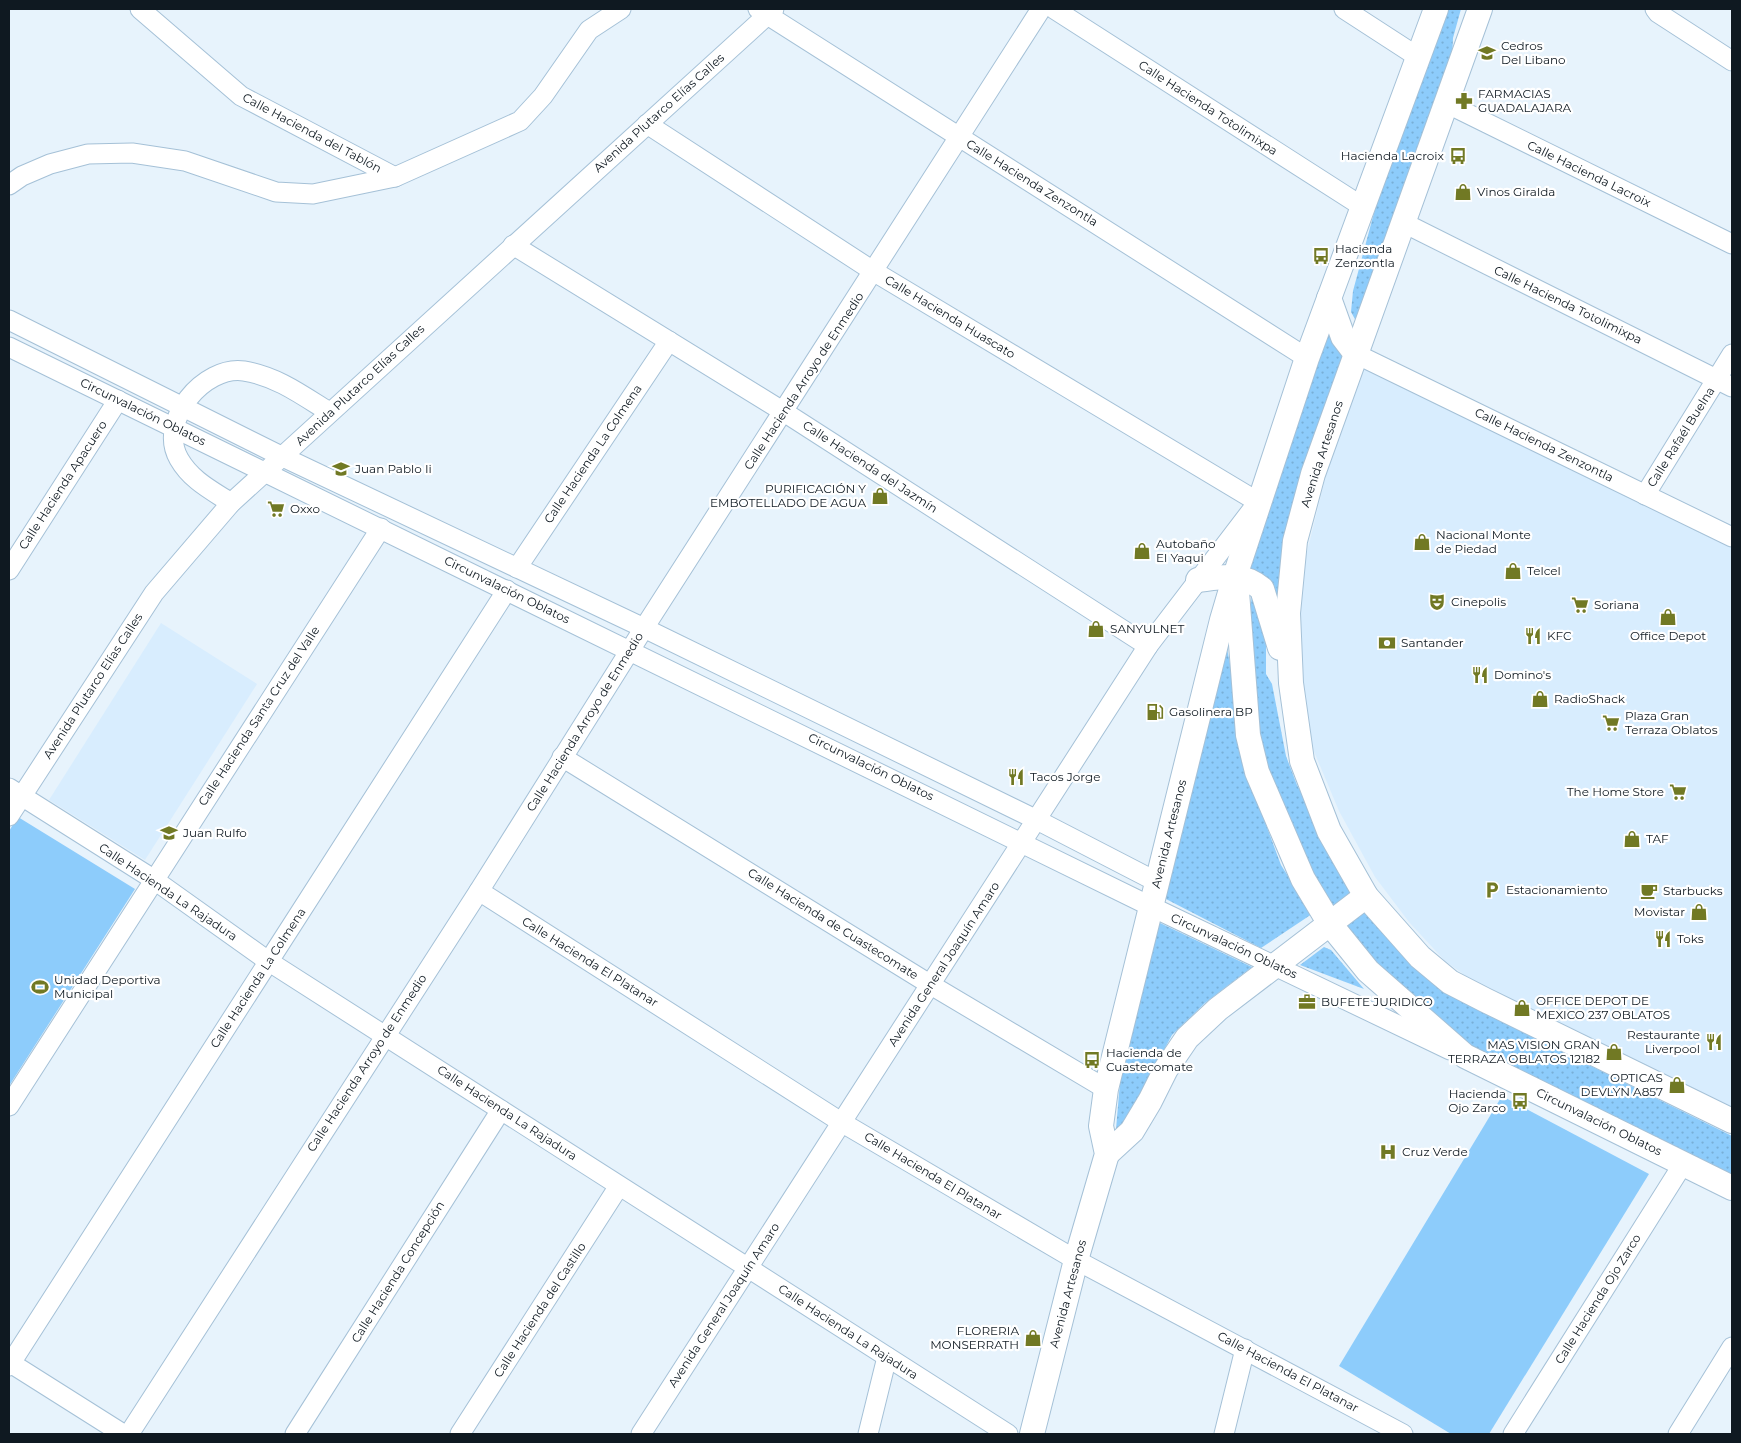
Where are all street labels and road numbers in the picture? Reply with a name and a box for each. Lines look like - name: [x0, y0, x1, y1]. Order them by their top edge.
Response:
- street label: Avenida Plutarco Elías Calles: [590, 50, 727, 175]
- street label: Calle Hacienda Totolimixpa: [1136, 57, 1281, 158]
- street label: Calle Hacienda del Tablón: [240, 90, 384, 176]
- street label: Calle Hacienda Zenzontla: [964, 136, 1101, 229]
- street label: Calle Hacienda Lacroix: [1525, 137, 1654, 210]
- street label: Calle Hacienda Totolimixpa: [1492, 262, 1645, 347]
- street label: Calle Hacienda Huascato: [882, 272, 1018, 362]
- street label: Calle Hacienda Arroyo de Enmedio: [740, 289, 867, 472]
- street label: Avenida Plutarco Elías Calles: [292, 321, 427, 448]
- street label: Circunvalación Oblatos: [78, 375, 209, 449]
- street label: Calle Hacienda La Colmena: [540, 381, 645, 526]
- street label: Calle Rafaél Buelna: [1644, 384, 1718, 490]
- street label: Avenida Artesanos: [1297, 398, 1346, 509]
- street label: Calle Hacienda Zenzontla: [1472, 404, 1616, 485]
- street label: Calle Hacienda Apacuero: [15, 417, 110, 552]
- street label: Calle Hacienda del Jazmín: [800, 417, 941, 516]
- street label: Circunvalación Oblatos: [442, 553, 573, 627]
- street label: Avenida Plutarco Elías Calles: [40, 610, 145, 761]
- street label: Calle Hacienda Santa Cruz del Valle: [195, 623, 322, 808]
- street label: Calle Hacienda Arroyo de Enmedio: [523, 629, 646, 814]
- street label: Circunvalación Oblatos: [806, 730, 937, 804]
- street label: Avenida Artesanos: [1148, 778, 1189, 890]
- street label: Calle Hacienda La Rajadura: [96, 840, 240, 944]
- street label: Calle Hacienda de Cuastecomate: [745, 865, 921, 983]
- street label: Avenida General Joaquín Amaro: [885, 879, 1002, 1049]
- street label: Calle Hacienda La Colmena: [207, 905, 309, 1051]
- street label: Circunvalación Oblatos: [1168, 910, 1300, 982]
- street label: Calle Hacienda El Platanar: [519, 913, 661, 1010]
- street label: Calle Hacienda Arroyo de Enmedio: [303, 971, 430, 1154]
- street label: Calle Hacienda La Rajadura: [435, 1062, 580, 1163]
- street label: Circunvalación Oblatos: [1534, 1085, 1665, 1159]
- street label: Calle Hacienda El Platanar: [862, 1128, 1005, 1223]
- street label: Calle Hacienda Concepción: [348, 1198, 447, 1345]
- street label: Avenida General Joaquín Amaro: [665, 1220, 782, 1390]
- street label: Calle Hacienda Ojo Zarco: [1551, 1231, 1644, 1367]
- street label: Avenida Artesanos: [1046, 1238, 1089, 1350]
- street label: Calle Hacienda del Castillo: [490, 1239, 589, 1380]
- street label: Calle Hacienda La Rajadura: [776, 1281, 921, 1382]
- street label: Calle Hacienda El Platanar: [1215, 1328, 1362, 1415]

